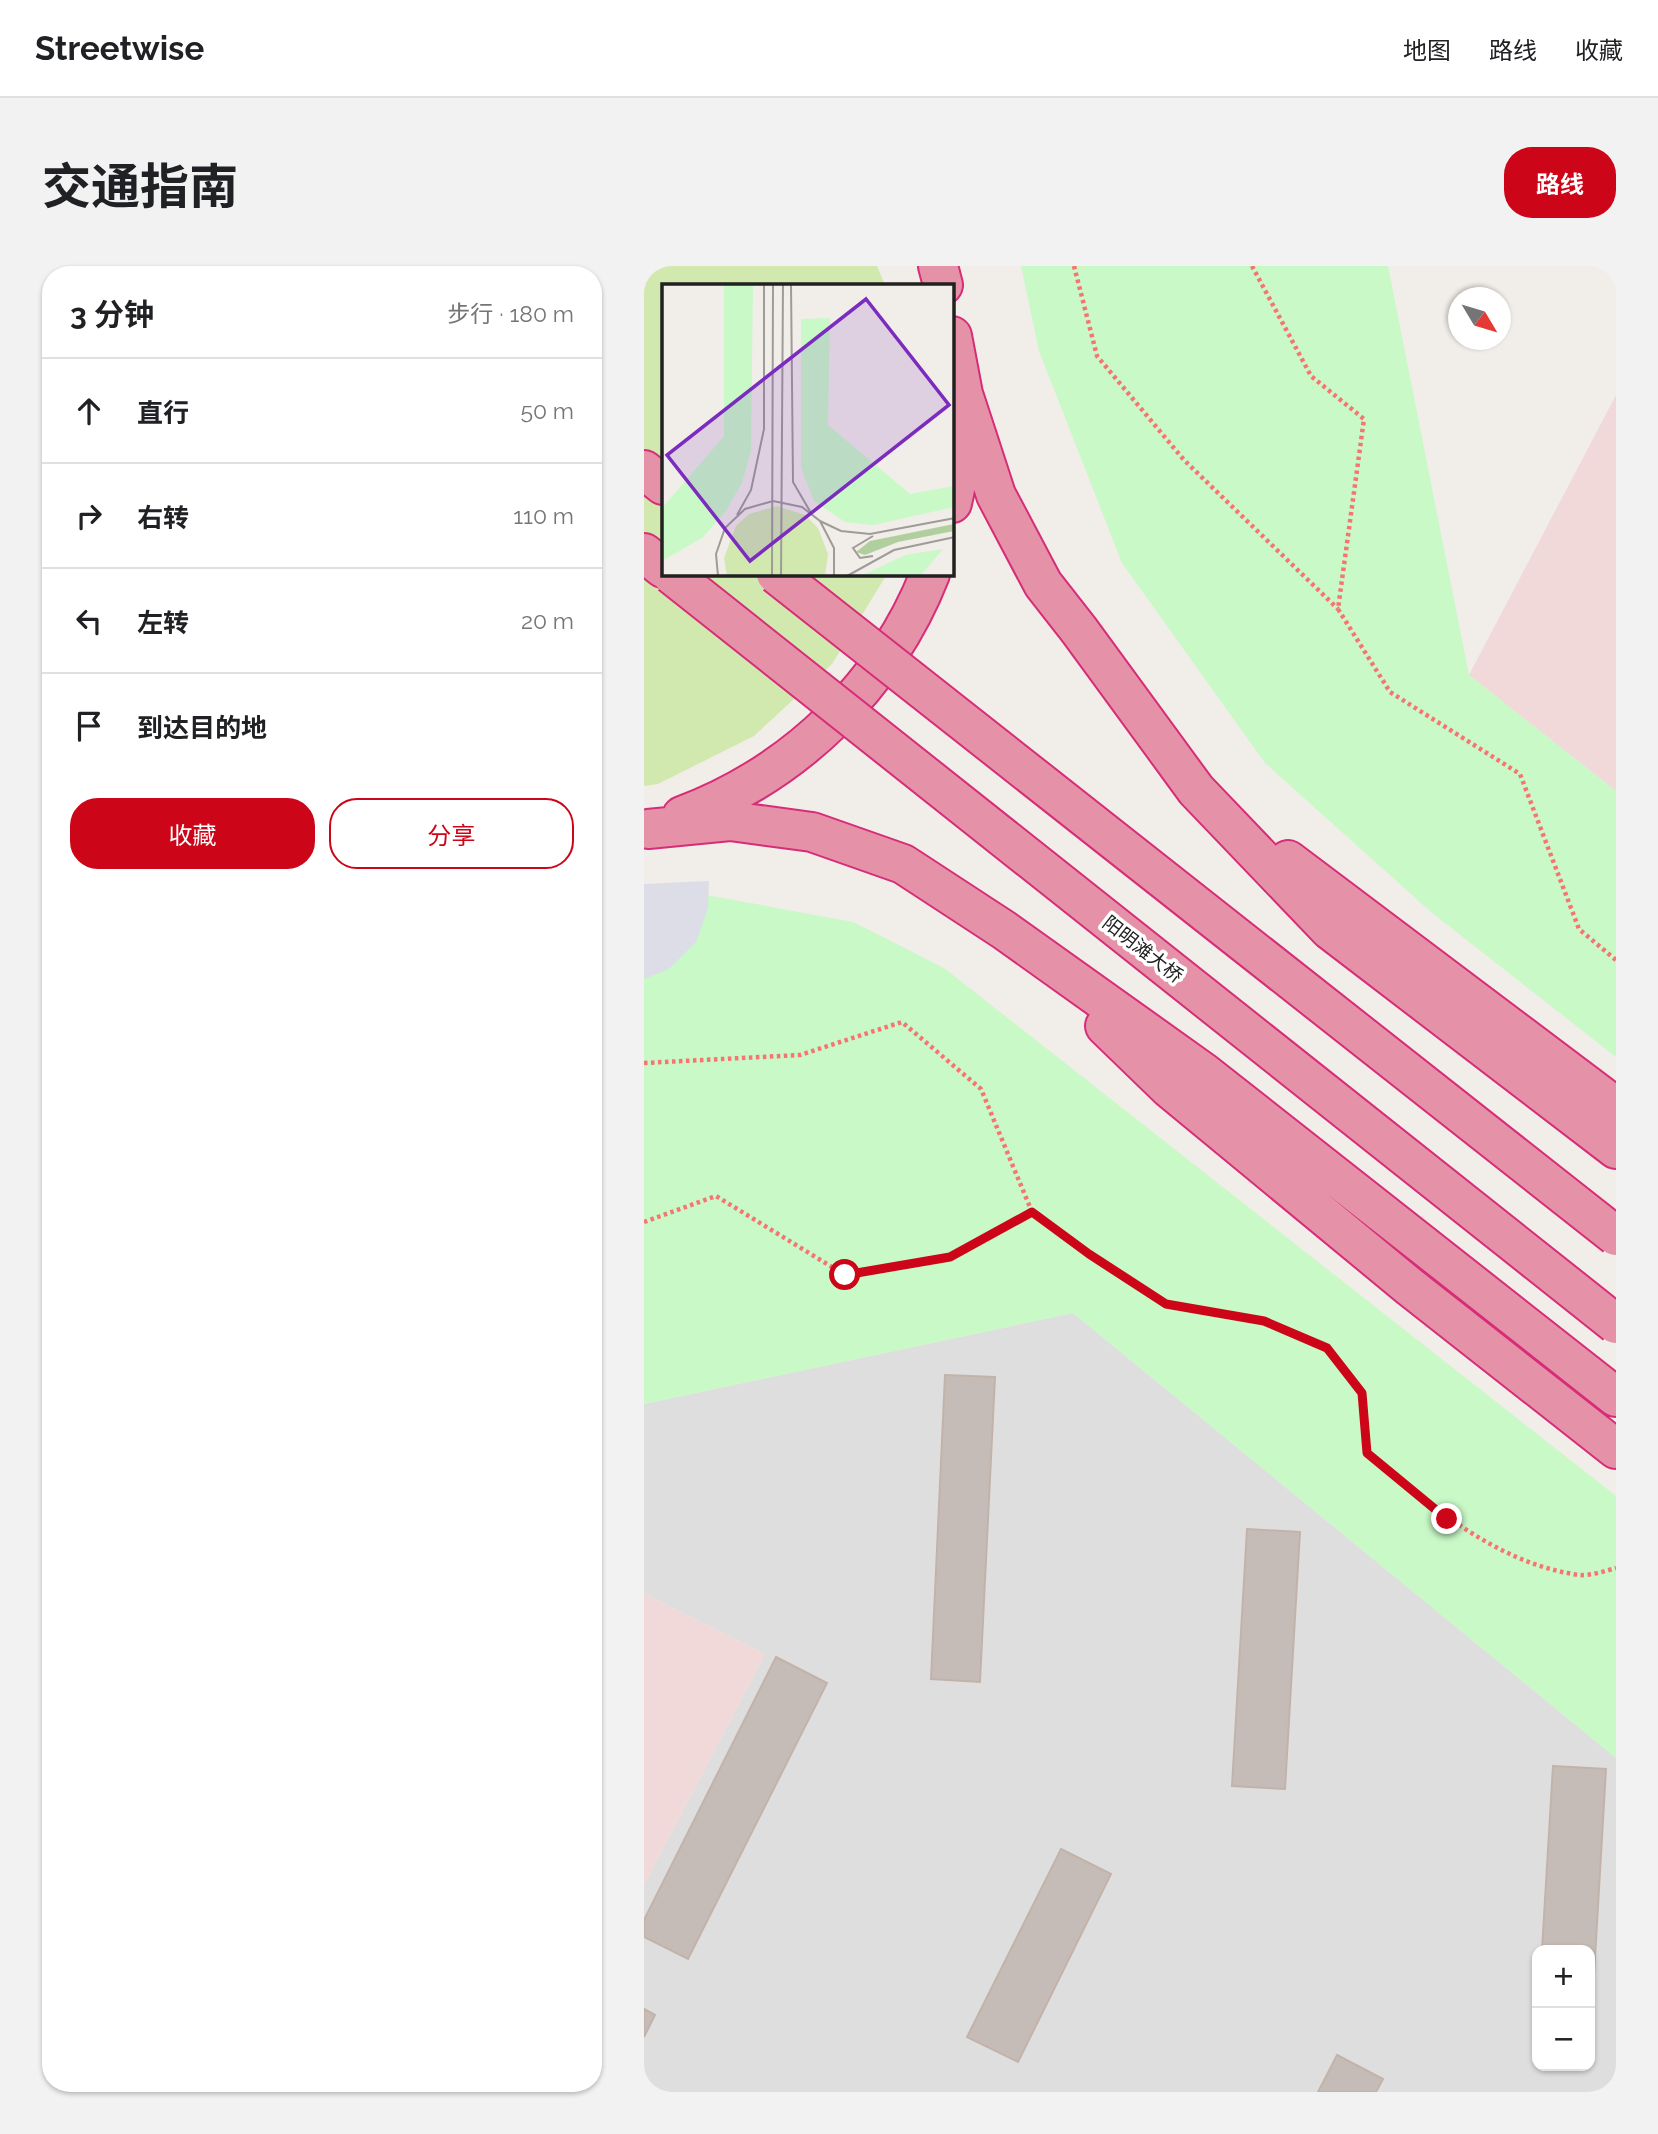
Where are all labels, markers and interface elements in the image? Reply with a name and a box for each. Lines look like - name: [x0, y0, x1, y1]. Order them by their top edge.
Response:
- text: Streetwise: [35, 29, 204, 68]
- text: 地图: [1403, 36, 1451, 65]
- text: 路线: [1489, 36, 1537, 65]
- text: 收藏: [1575, 36, 1623, 65]
- button: 路线: [1504, 147, 1616, 218]
- text: 交通指南: [42, 158, 238, 215]
- inset map: [662, 284, 954, 576]
- north arrow: [1448, 287, 1511, 350]
- text: 3 分钟: [70, 297, 154, 332]
- text: 步行 · 180 m: [447, 300, 574, 327]
- icon: ahead: [70, 392, 108, 430]
- text: 50 m: [520, 397, 574, 424]
- text: 直行: [137, 398, 189, 428]
- icon: right: [70, 497, 108, 535]
- text: 110 m: [513, 502, 574, 529]
- text: 右转: [137, 503, 189, 533]
- icon: left: [70, 602, 108, 640]
- text: 20 m: [521, 607, 574, 634]
- text: 左转: [137, 608, 189, 638]
- icon: arrive: [70, 707, 108, 745]
- text: 到达目的地: [137, 713, 267, 743]
- button: 收藏: [70, 798, 315, 869]
- button: 分享: [329, 798, 574, 869]
- street label: 阳明滩大桥: [1099, 911, 1187, 987]
- route start: [829, 1259, 860, 1290]
- route end: [1431, 1503, 1462, 1534]
- map controls: [1532, 1945, 1595, 2071]
- button: +: [1532, 1945, 1595, 2008]
- button: −: [1532, 2008, 1595, 2071]

